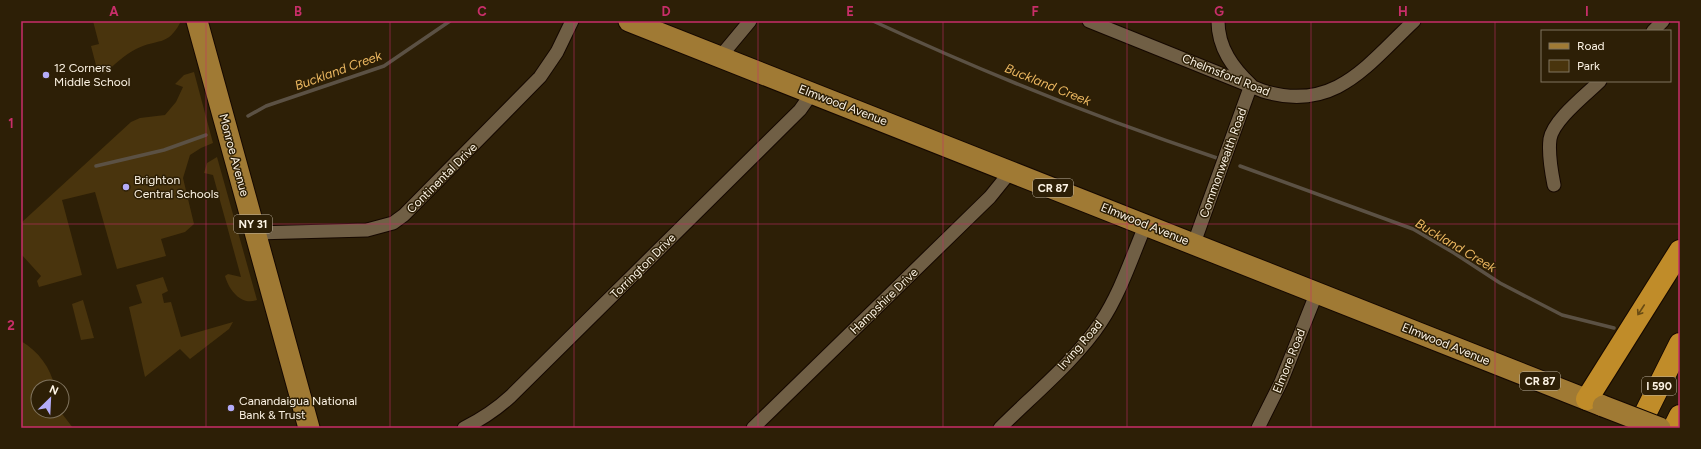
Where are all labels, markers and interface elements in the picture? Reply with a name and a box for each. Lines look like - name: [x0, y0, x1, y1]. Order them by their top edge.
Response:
- text: A: [109, 4, 119, 19]
- text: B: [294, 4, 302, 19]
- text: C: [477, 4, 487, 19]
- text: D: [661, 4, 671, 19]
- text: E: [846, 4, 854, 19]
- text: F: [1031, 4, 1039, 19]
- text: G: [1214, 4, 1224, 19]
- text: H: [1398, 4, 1408, 19]
- text: I: [1585, 4, 1589, 19]
- legend: [1541, 30, 1671, 82]
- text: Road: [1577, 39, 1605, 53]
- water label: Buckland Creek: [293, 48, 384, 93]
- street label: Chelmsford Road: [1180, 51, 1272, 99]
- text: Park: [1577, 59, 1600, 73]
- water label: Buckland Creek: [1003, 60, 1094, 109]
- place label: 12 Corners Middle School: [54, 61, 130, 89]
- marker: 12 Corners Middle School: [41, 70, 51, 80]
- street label: Elmwood Avenue: [797, 82, 890, 128]
- street label: Commonwealth Road: [1197, 106, 1249, 220]
- street label: Monroe Avenue: [216, 112, 252, 198]
- text: 1: [8, 116, 14, 131]
- street label: Continental Drive: [404, 140, 480, 216]
- place label: Brighton Central Schools: [134, 173, 219, 201]
- road number: CR 87: [1033, 179, 1073, 197]
- marker: Brighton Central Schools: [121, 182, 131, 192]
- street label: Elmwood Avenue: [1099, 200, 1191, 248]
- road number: NY 31: [234, 215, 272, 233]
- water label: Buckland Creek: [1413, 215, 1499, 276]
- street label: Torrington Drive: [608, 230, 679, 301]
- street label: Hampshire Drive: [847, 265, 921, 337]
- one-way arrow: [1637, 305, 1646, 316]
- text: 2: [7, 318, 15, 333]
- street label: Irving Road: [1055, 318, 1105, 372]
- street label: Elmwood Avenue: [1400, 320, 1492, 368]
- street label: Elmore Road: [1270, 327, 1308, 395]
- road number: CR 87: [1520, 372, 1560, 390]
- road number: I 590: [1642, 377, 1676, 395]
- north arrow: [30, 379, 70, 419]
- text: N: [47, 383, 60, 398]
- place label: Canandaigua National Bank & Trust: [239, 394, 357, 422]
- marker: Canandaigua National Bank & Trust: [226, 403, 236, 413]

